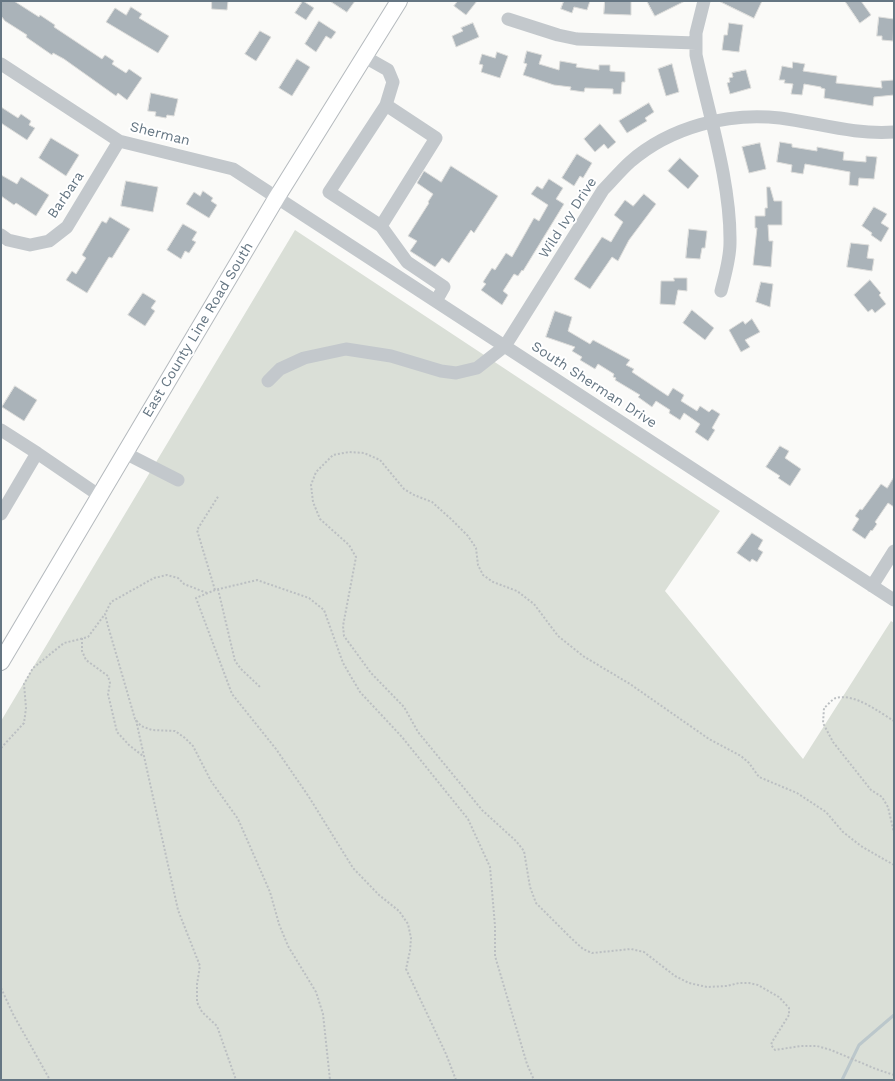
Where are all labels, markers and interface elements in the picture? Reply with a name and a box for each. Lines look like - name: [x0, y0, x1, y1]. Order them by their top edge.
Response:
- street label: Sherman: [128, 118, 192, 150]
- street label: Barbara: [44, 168, 88, 222]
- street label: Wild Ivy Drive: [536, 174, 600, 262]
- street label: East County Line Road South: [139, 240, 257, 420]
- street label: South Sherman Drive: [528, 338, 660, 432]

